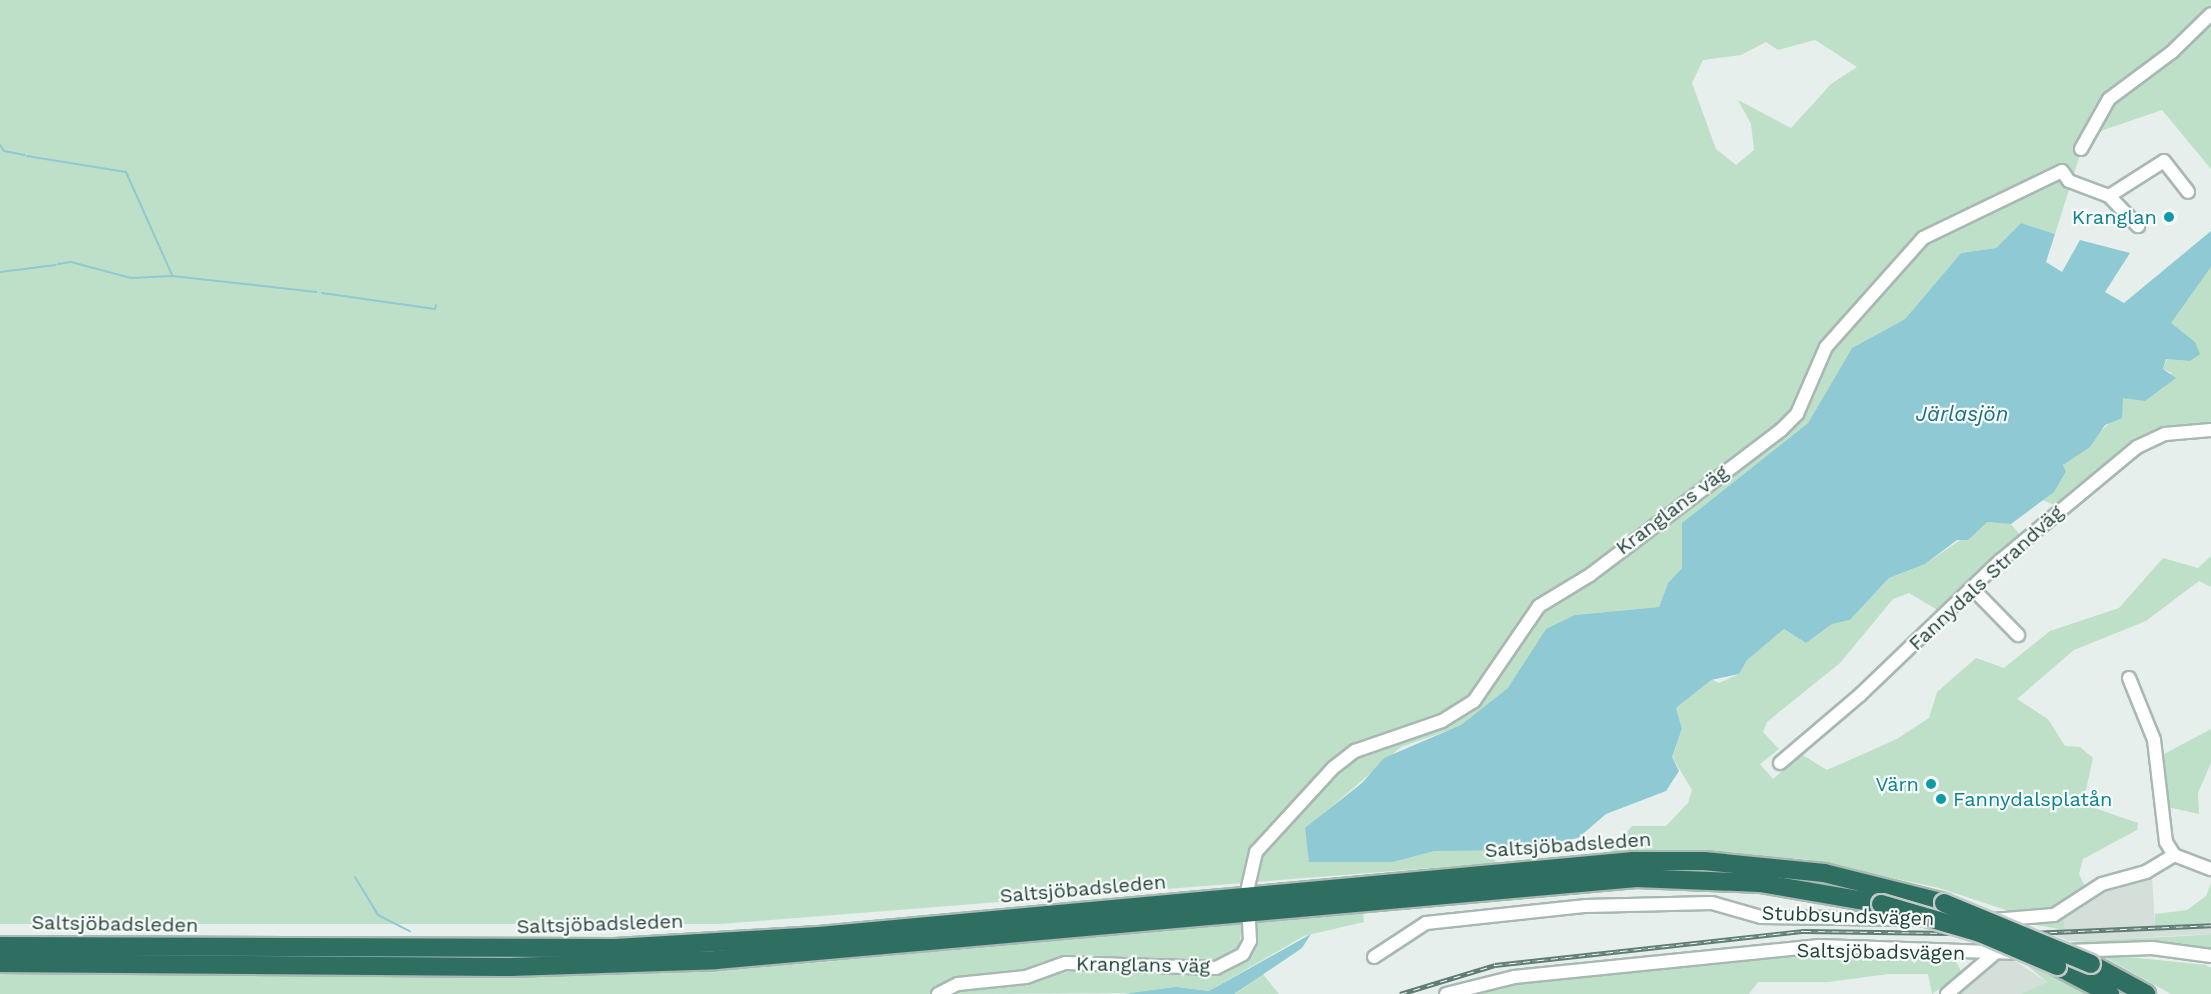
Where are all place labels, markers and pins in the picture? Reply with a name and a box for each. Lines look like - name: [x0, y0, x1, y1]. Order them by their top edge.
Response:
- place label: Kranglan: [2072, 205, 2157, 229]
- marker: Kranglan: [2162, 210, 2176, 224]
- place label: Värn: [1875, 772, 1919, 796]
- marker: Värn: [1924, 777, 1938, 791]
- place label: Fannydalsplatån: [1953, 787, 2112, 811]
- marker: Fannydalsplatån: [1934, 792, 1948, 806]

